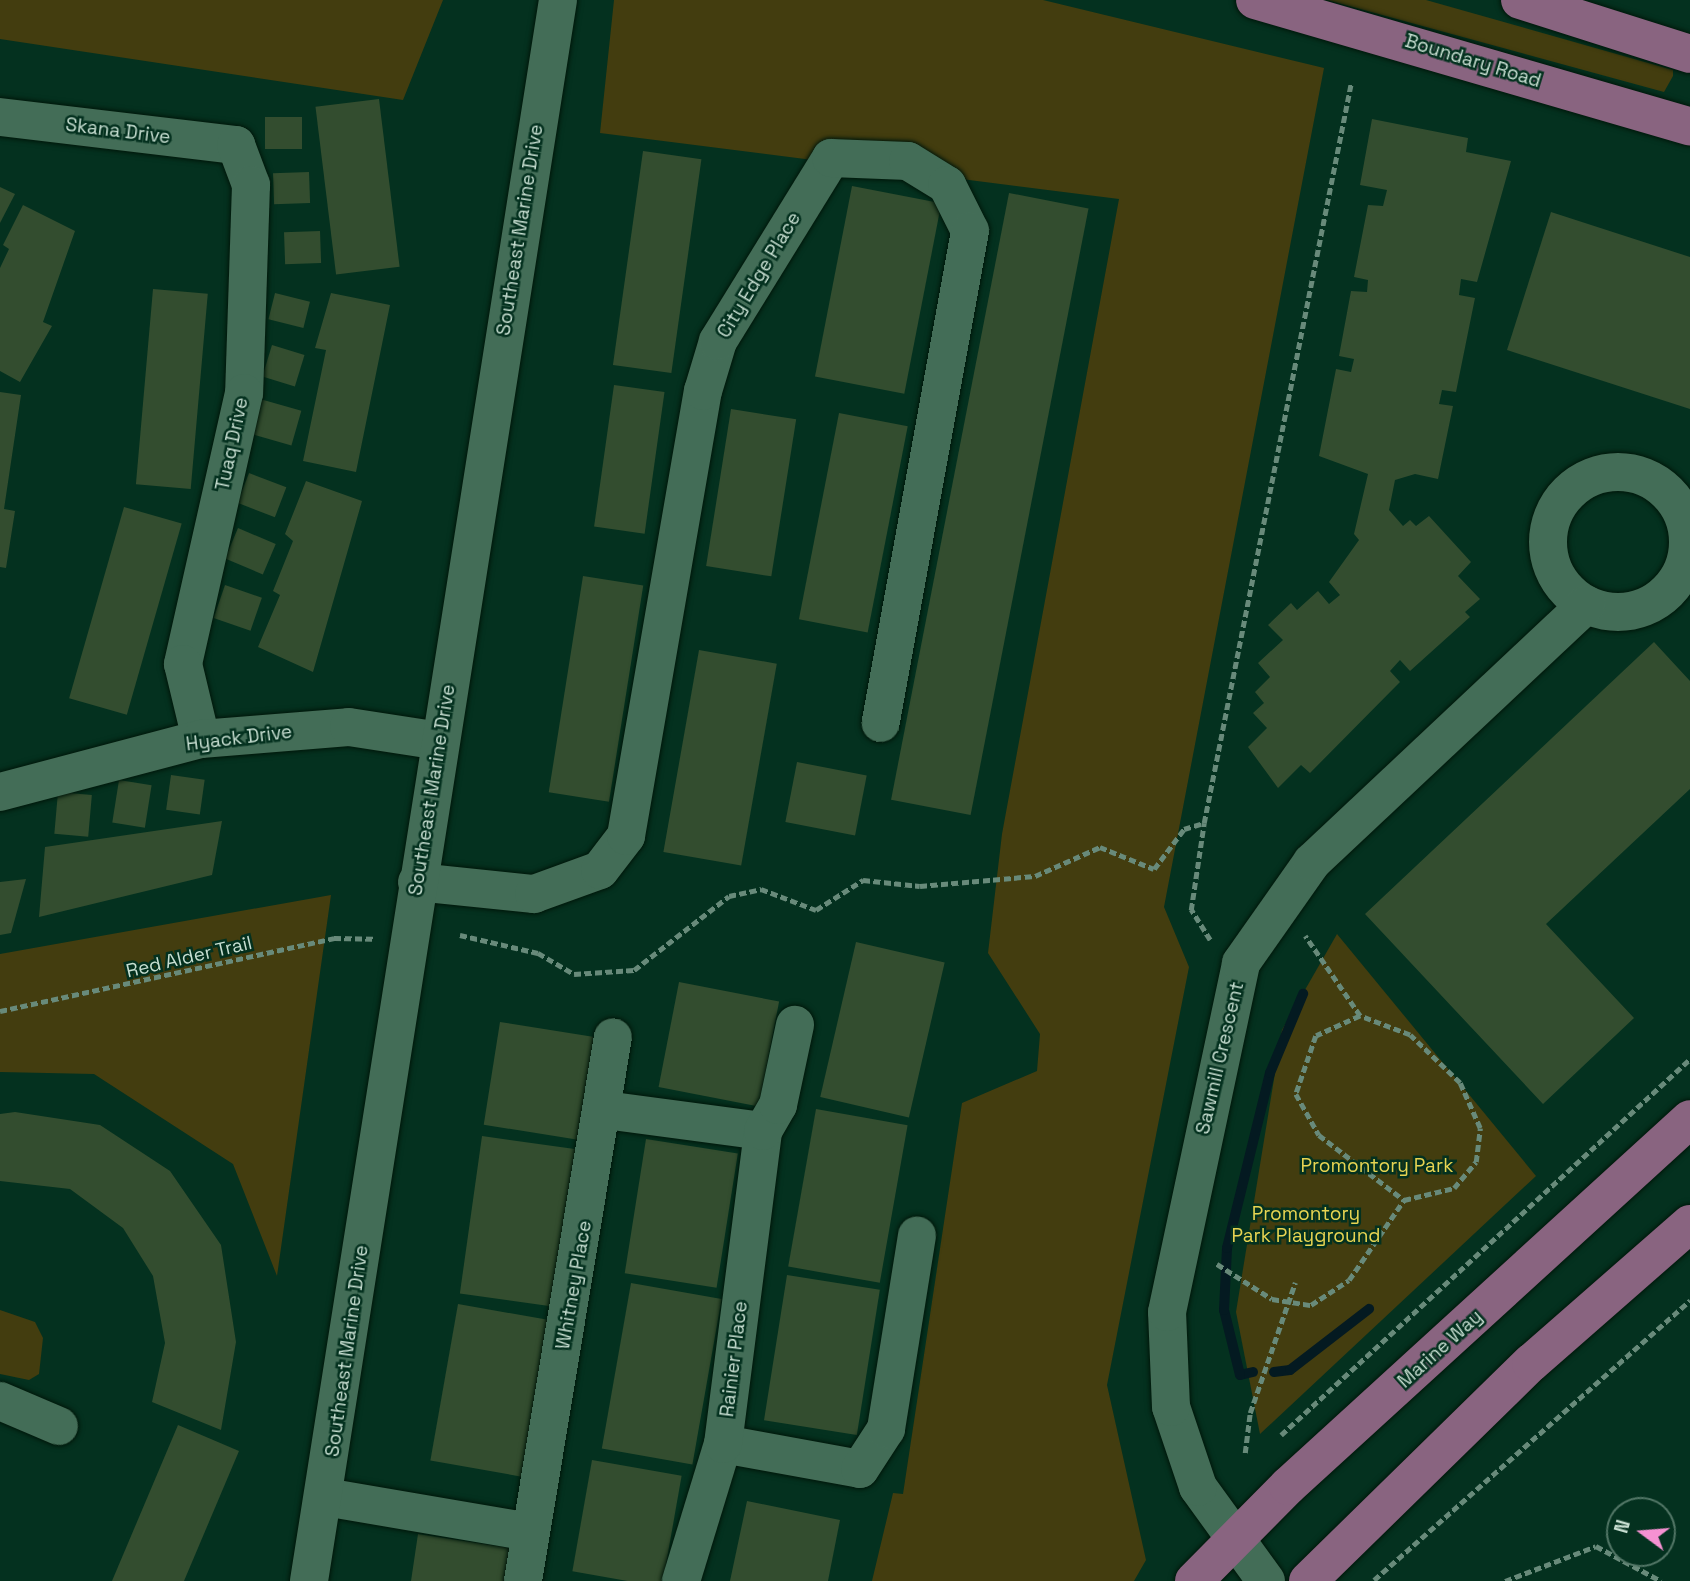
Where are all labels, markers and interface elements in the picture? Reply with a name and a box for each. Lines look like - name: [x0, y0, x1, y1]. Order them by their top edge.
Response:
- street label: Boundary Road: [1402, 29, 1544, 93]
- street label: Skana Drive: [64, 113, 172, 149]
- street label: Southeast Marine Drive: [492, 123, 548, 337]
- street label: City Edge Place: [712, 208, 806, 342]
- street label: Tuaq Drive: [211, 395, 253, 493]
- street label: Southeast Marine Drive: [404, 683, 460, 897]
- street label: Hyack Drive: [185, 720, 293, 756]
- street label: Red Alder Trail: [123, 931, 255, 983]
- street label: Sawmill Crescent: [1191, 980, 1249, 1136]
- park label: Promontory Park: [1301, 1155, 1453, 1177]
- park label: Promontory Park Playground: [1231, 1203, 1381, 1247]
- street label: Whitney Place: [551, 1219, 597, 1351]
- street label: Southeast Marine Drive: [321, 1244, 373, 1458]
- street label: Rainier Place: [716, 1300, 752, 1418]
- street label: Marine Way: [1393, 1305, 1487, 1393]
- north arrow: [1606, 1497, 1676, 1567]
- text: N: [1608, 1517, 1636, 1536]

